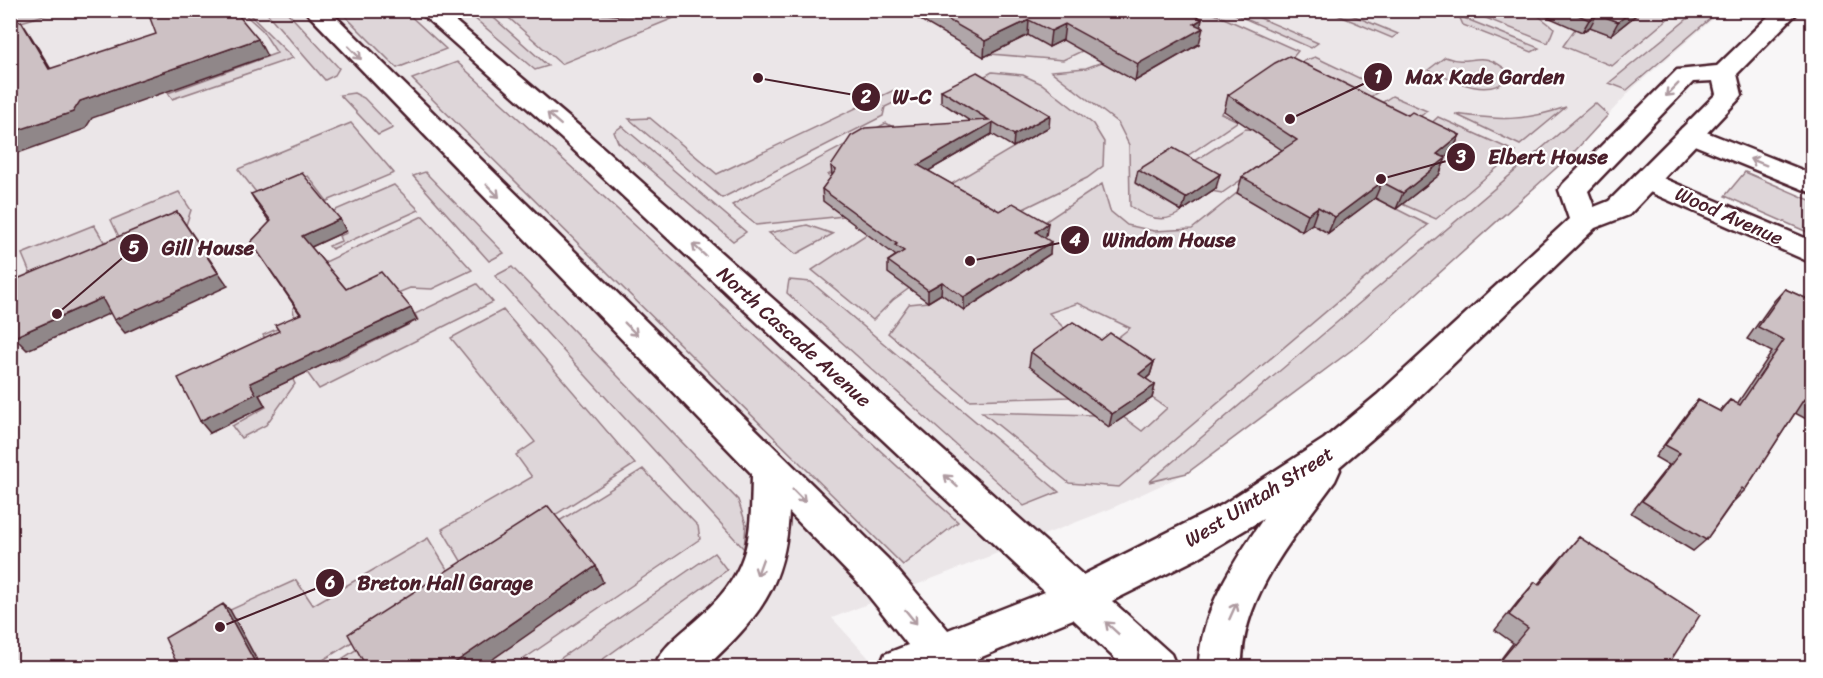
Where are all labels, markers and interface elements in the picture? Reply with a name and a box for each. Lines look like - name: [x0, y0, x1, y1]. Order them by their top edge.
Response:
- one-way arrow: [348, 45, 363, 60]
- callout: Max Kade Garden: [1363, 57, 1577, 96]
- text: Max Kade Garden: [1404, 58, 1565, 96]
- text: 1: [1374, 61, 1382, 93]
- callout: W-C: [851, 77, 944, 116]
- text: W-C: [892, 78, 932, 116]
- text: 2: [860, 81, 872, 113]
- one-way arrow: [1664, 83, 1679, 98]
- one-way arrow: [547, 112, 562, 126]
- callout: Elbert House: [1446, 137, 1620, 176]
- text: Elbert House: [1488, 138, 1608, 176]
- text: 3: [1455, 141, 1466, 173]
- one-way arrow: [1750, 156, 1768, 167]
- street label: Wood Avenue: [1669, 177, 1789, 255]
- one-way arrow: [485, 184, 500, 199]
- callout: Windom House: [1060, 221, 1247, 260]
- text: Windom House: [1102, 221, 1236, 259]
- text: 4: [1068, 224, 1081, 256]
- callout: Gill House: [119, 229, 266, 268]
- text: Gill House: [161, 229, 254, 267]
- text: 5: [129, 232, 140, 264]
- one-way arrow: [691, 243, 706, 257]
- street label: North Cascade Avenue: [708, 257, 880, 417]
- one-way arrow: [623, 321, 638, 336]
- street label: West Uintah Street: [1177, 437, 1341, 557]
- one-way arrow: [944, 474, 959, 488]
- one-way arrow: [791, 489, 806, 504]
- one-way arrow: [753, 558, 764, 576]
- callout: Breton Hall Garage: [315, 563, 544, 602]
- text: Breton Hall Garage: [357, 564, 534, 602]
- text: 6: [324, 567, 335, 599]
- one-way arrow: [1227, 603, 1239, 621]
- one-way arrow: [904, 609, 917, 625]
- one-way arrow: [1105, 621, 1120, 635]

